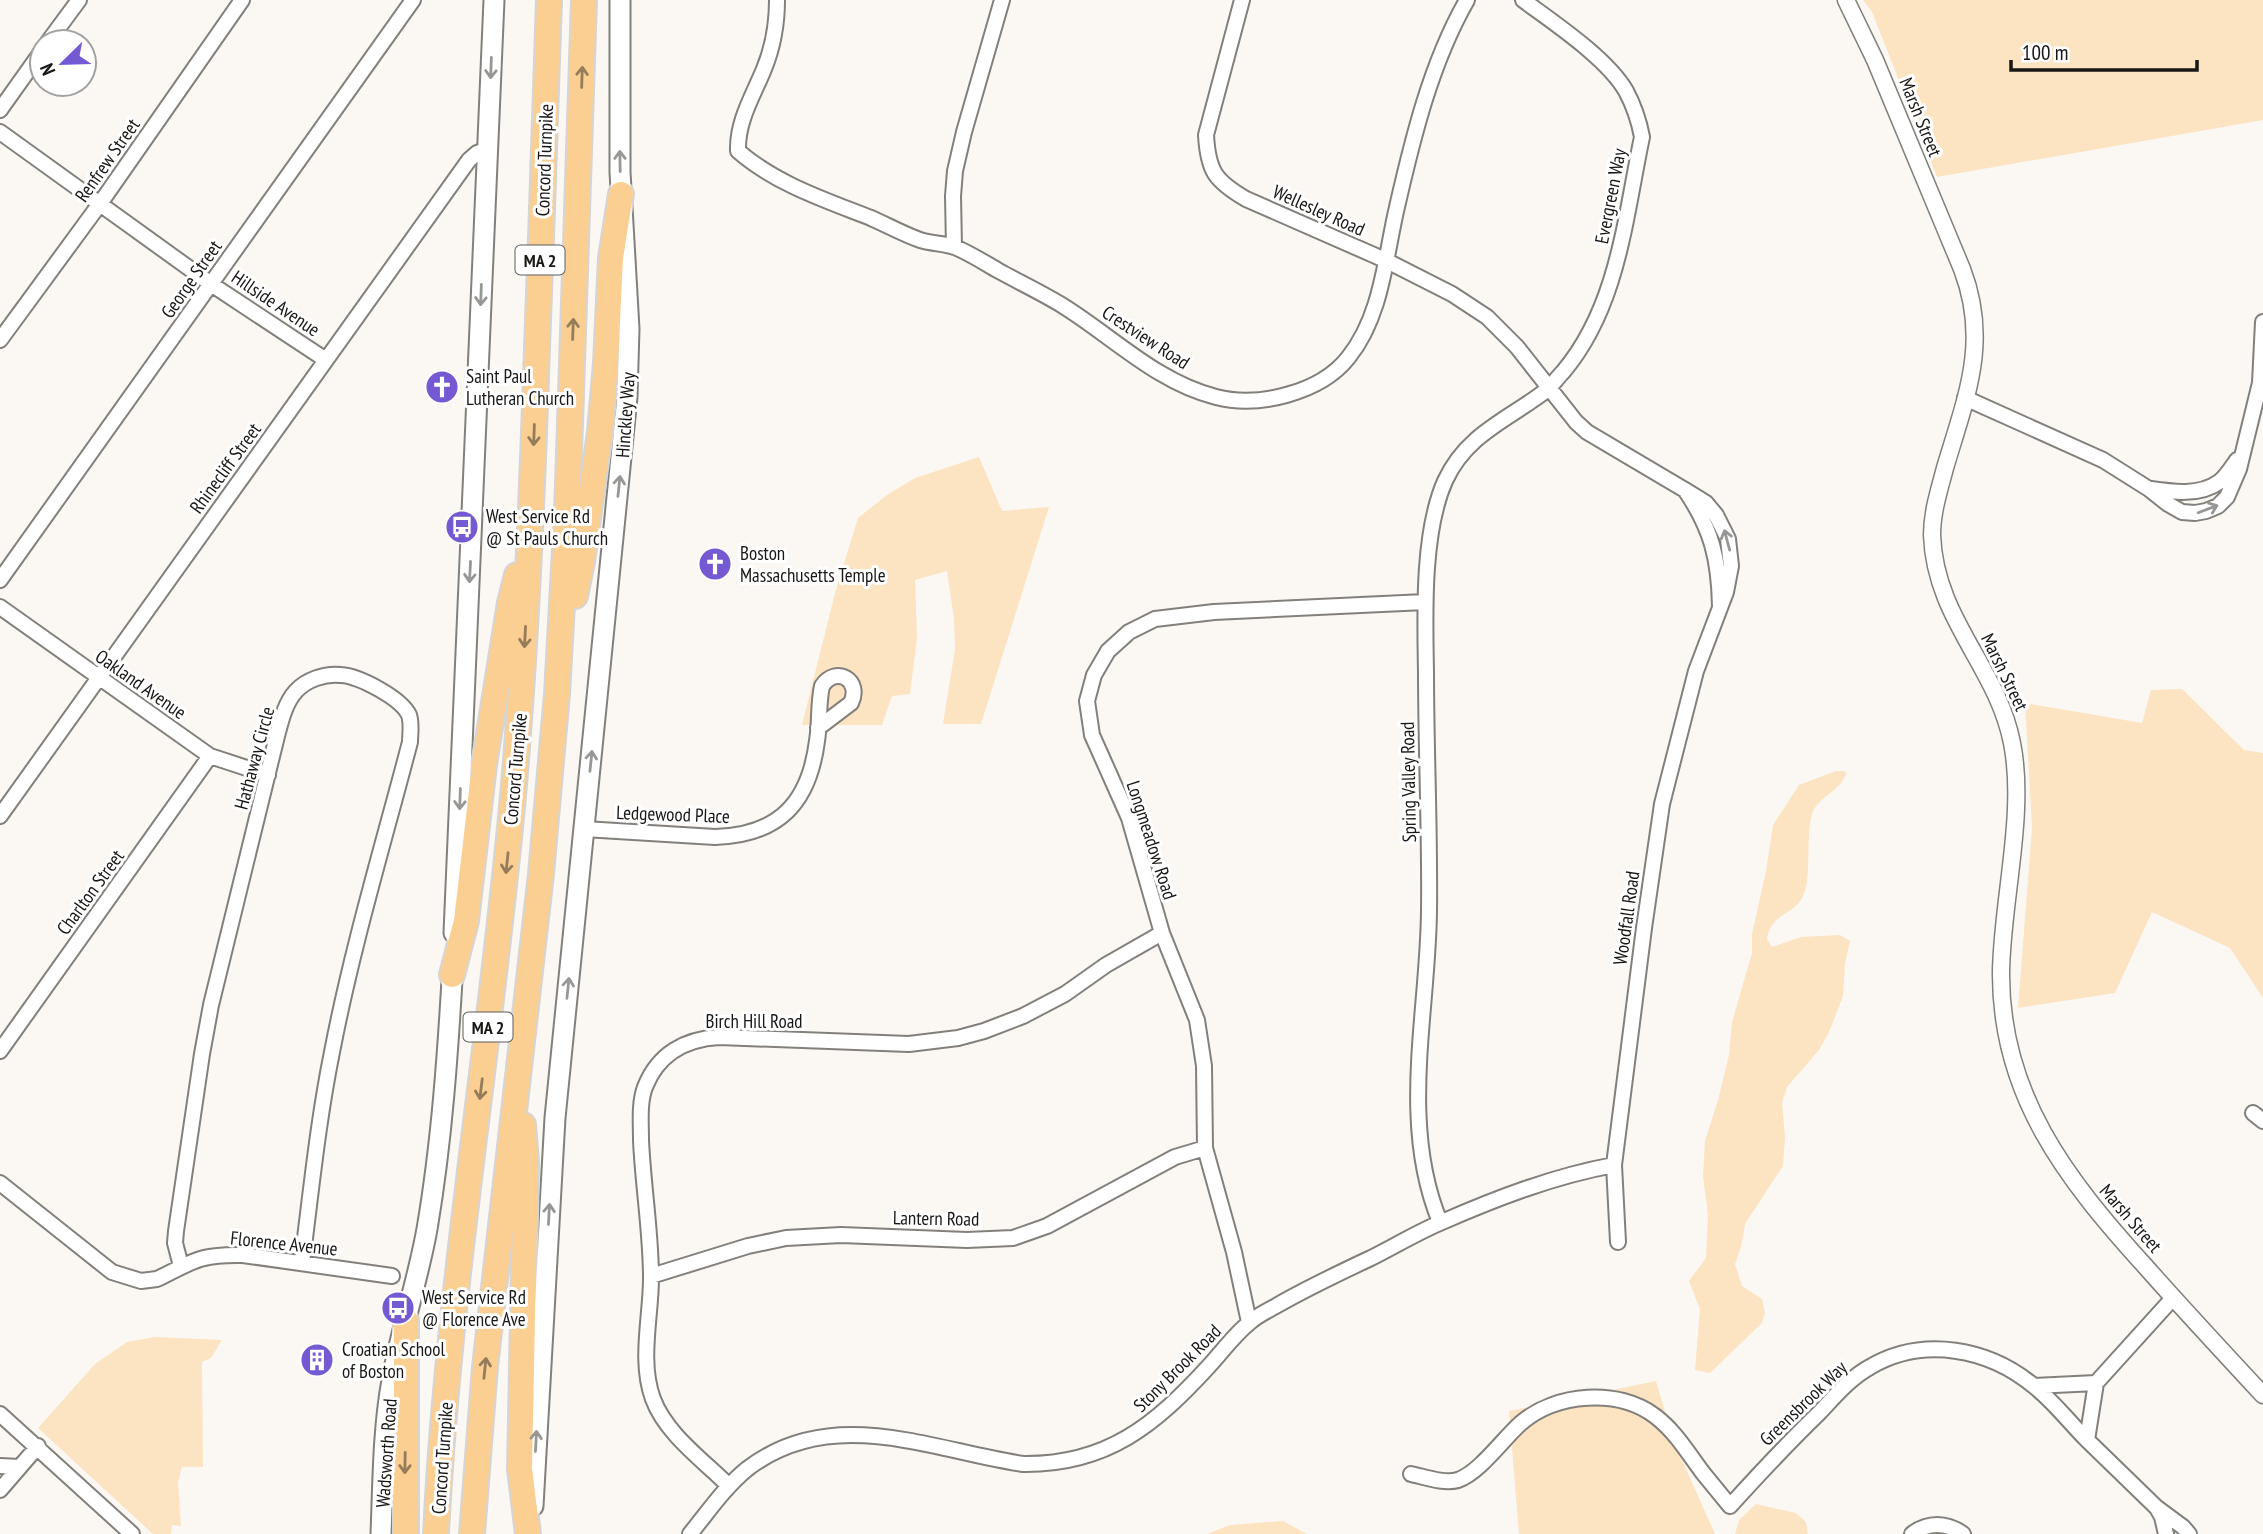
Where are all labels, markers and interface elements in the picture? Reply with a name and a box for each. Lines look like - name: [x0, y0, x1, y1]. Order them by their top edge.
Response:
- north arrow: [28, 28, 98, 98]
- scale bar: [2011, 28, 2196, 72]
- text: 100 m: [2022, 39, 2068, 66]
- one-way arrow: [484, 56, 497, 79]
- text: N: [34, 60, 60, 79]
- one-way arrow: [575, 66, 589, 89]
- street label: Marsh Street: [1894, 74, 1948, 161]
- street label: Concord Turnpike: [530, 103, 558, 217]
- street label: Renfrew Street: [69, 113, 145, 206]
- street label: Evergreen Way: [1589, 146, 1631, 246]
- one-way arrow: [613, 150, 627, 173]
- street label: Wellesley Road: [1269, 179, 1369, 241]
- street label: George Street: [155, 235, 227, 323]
- road number: MA 2: [516, 246, 564, 274]
- street label: Hillside Avenue: [227, 265, 325, 341]
- one-way arrow: [475, 284, 488, 307]
- street label: Crestview Road: [1098, 300, 1194, 374]
- one-way arrow: [567, 318, 580, 341]
- place label: Saint Paul Lutheran Church: [466, 364, 574, 410]
- church icon: Saint Paul Lutheran Church: [423, 368, 461, 406]
- street label: Hinckley Way: [610, 370, 640, 459]
- street label: Rhinecliff Street: [184, 417, 266, 518]
- one-way arrow: [527, 424, 540, 447]
- one-way arrow: [613, 475, 626, 498]
- one-way arrow: [2197, 501, 2219, 514]
- place label: West Service Rd @ St Pauls Church: [486, 504, 608, 550]
- bus stop icon: West Service Rd @ St Pauls Church: [443, 508, 481, 546]
- one-way arrow: [1720, 530, 1733, 552]
- place label: Boston Massachusetts Temple: [740, 541, 886, 587]
- church icon: Boston Massachusetts Temple: [696, 545, 734, 583]
- one-way arrow: [463, 560, 476, 583]
- one-way arrow: [518, 625, 531, 647]
- street label: Marsh Street: [1976, 629, 2034, 715]
- street label: Oakland Avenue: [91, 644, 191, 724]
- street label: Hathaway Circle: [229, 704, 279, 812]
- street label: Concord Turnpike: [498, 712, 532, 826]
- street label: Spring Valley Road: [1395, 721, 1421, 843]
- one-way arrow: [585, 750, 598, 773]
- street label: Longmeadow Road: [1122, 778, 1182, 902]
- one-way arrow: [453, 787, 466, 810]
- street label: Ledgewood Place: [616, 800, 730, 828]
- street label: Charlton Street: [51, 844, 129, 939]
- one-way arrow: [500, 852, 513, 874]
- street label: Woodfall Road: [1608, 870, 1644, 966]
- one-way arrow: [562, 977, 575, 999]
- street label: Birch Hill Road: [705, 1009, 803, 1033]
- road number: MA 2: [463, 1012, 512, 1042]
- one-way arrow: [474, 1078, 487, 1100]
- street label: Marsh Street: [2095, 1179, 2168, 1258]
- one-way arrow: [543, 1203, 556, 1226]
- street label: Lantern Road: [893, 1205, 979, 1231]
- street label: Florence Avenue: [229, 1225, 339, 1261]
- place label: West Service Rd @ Florence Ave: [422, 1285, 526, 1331]
- bus stop icon: West Service Rd @ Florence Ave: [379, 1289, 417, 1327]
- street label: Stony Brook Road: [1128, 1319, 1226, 1417]
- place label: Croatian School of Boston: [342, 1337, 445, 1383]
- building icon: Croatian School of Boston: [298, 1341, 336, 1379]
- street label: Greensbrook Way: [1754, 1355, 1852, 1451]
- one-way arrow: [478, 1357, 491, 1380]
- street label: Wadsworth Road: [370, 1398, 402, 1508]
- street label: Concord Turnpike: [426, 1401, 458, 1515]
- one-way arrow: [530, 1430, 543, 1453]
- one-way arrow: [398, 1451, 412, 1474]

